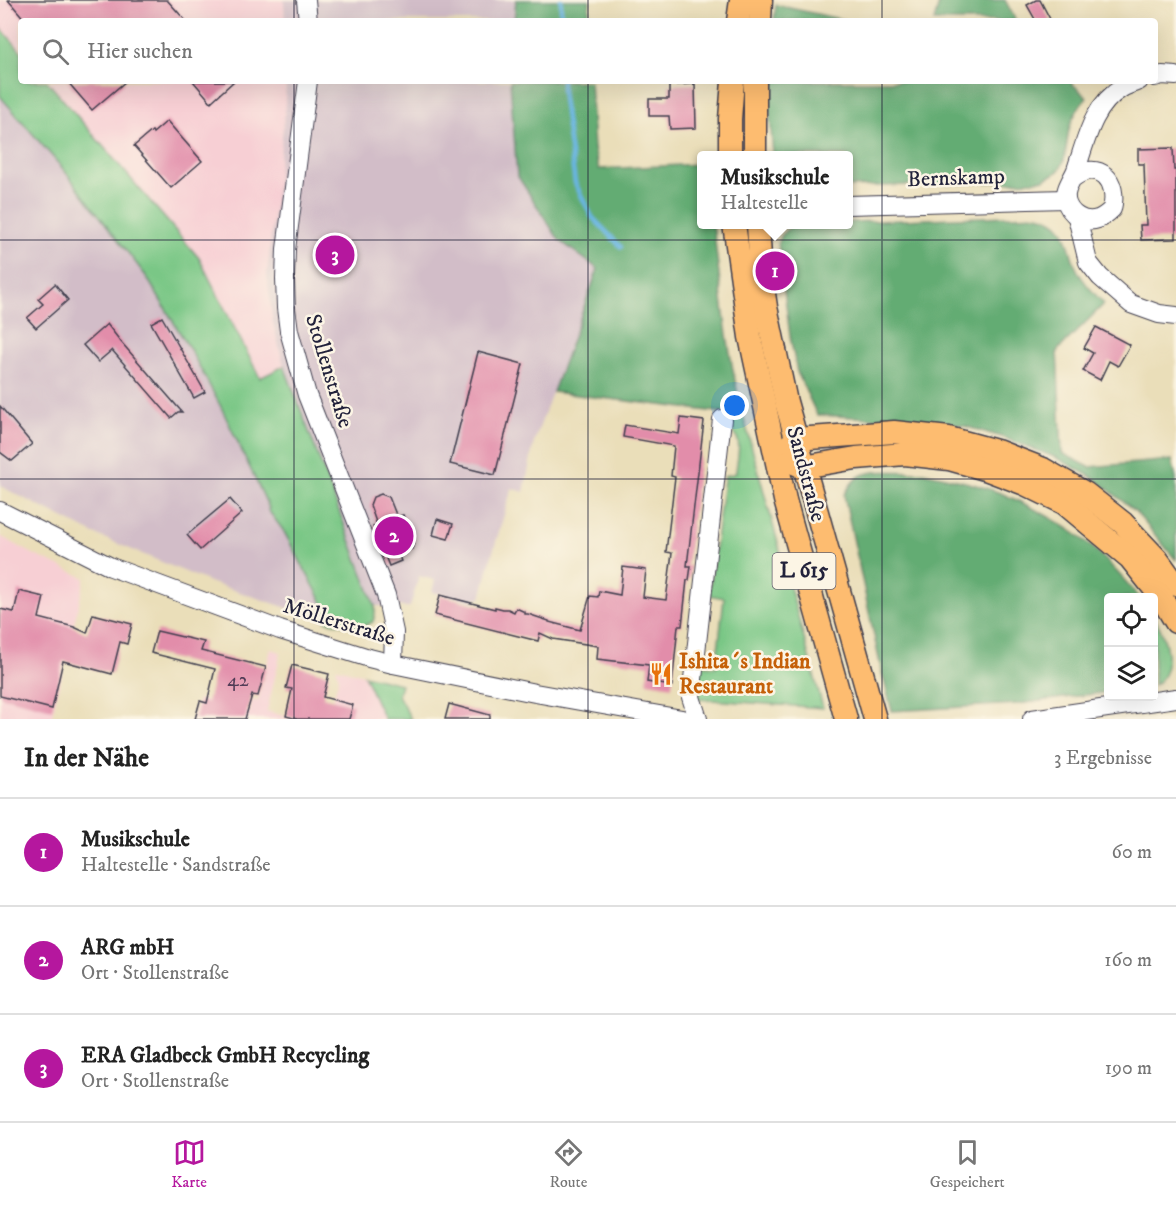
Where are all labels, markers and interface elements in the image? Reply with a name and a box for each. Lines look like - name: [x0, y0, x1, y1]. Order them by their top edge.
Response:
- search box: [18, 18, 1158, 84]
- icon: search: [39, 35, 72, 68]
- text: Hier suchen: [87, 38, 193, 65]
- popup: [697, 151, 853, 229]
- street label: Bernskamp: [907, 163, 1005, 193]
- text: Musikschule: [721, 164, 829, 191]
- text: Haltestelle: [721, 191, 808, 216]
- pin: 3: [316, 232, 354, 278]
- pin: 1: [756, 248, 794, 294]
- street label: Stollenstraße: [299, 311, 359, 431]
- your location: [720, 391, 749, 420]
- street label: Sandstraße: [780, 423, 832, 525]
- pin: 2: [374, 514, 414, 558]
- road number: L 615: [772, 553, 836, 589]
- street label: Möllerstraße: [280, 592, 398, 652]
- map controls: [1104, 593, 1158, 701]
- button: locate: [1104, 593, 1158, 647]
- button: layers: [1104, 647, 1158, 701]
- place label: Ishita´s Indian Restaurant: [679, 648, 811, 700]
- restaurant icon: Ishita´s Indian Restaurant: [648, 661, 674, 687]
- house number: 42: [227, 668, 249, 693]
- text: In der Nähe: [24, 742, 149, 775]
- text: 3 Ergebnisse: [1054, 746, 1152, 771]
- text: Musikschule: [81, 826, 190, 853]
- text: 1: [40, 840, 47, 865]
- text: 60 m: [1112, 840, 1152, 865]
- text: Haltestelle · Sandstraße: [81, 853, 271, 878]
- text: ARG mbH: [81, 934, 175, 961]
- text: 2: [39, 948, 48, 973]
- text: 160 m: [1104, 948, 1152, 973]
- text: Ort · Stollenstraße: [81, 961, 229, 986]
- text: ERA Gladbeck GmbH Recycling: [81, 1042, 369, 1069]
- text: 3: [40, 1056, 47, 1081]
- text: 190 m: [1105, 1056, 1152, 1081]
- text: Ort · Stollenstraße: [81, 1069, 229, 1094]
- tab: Karte: [171, 1136, 207, 1192]
- tab: Route: [550, 1136, 587, 1192]
- tab: Gespeichert: [930, 1136, 1005, 1192]

